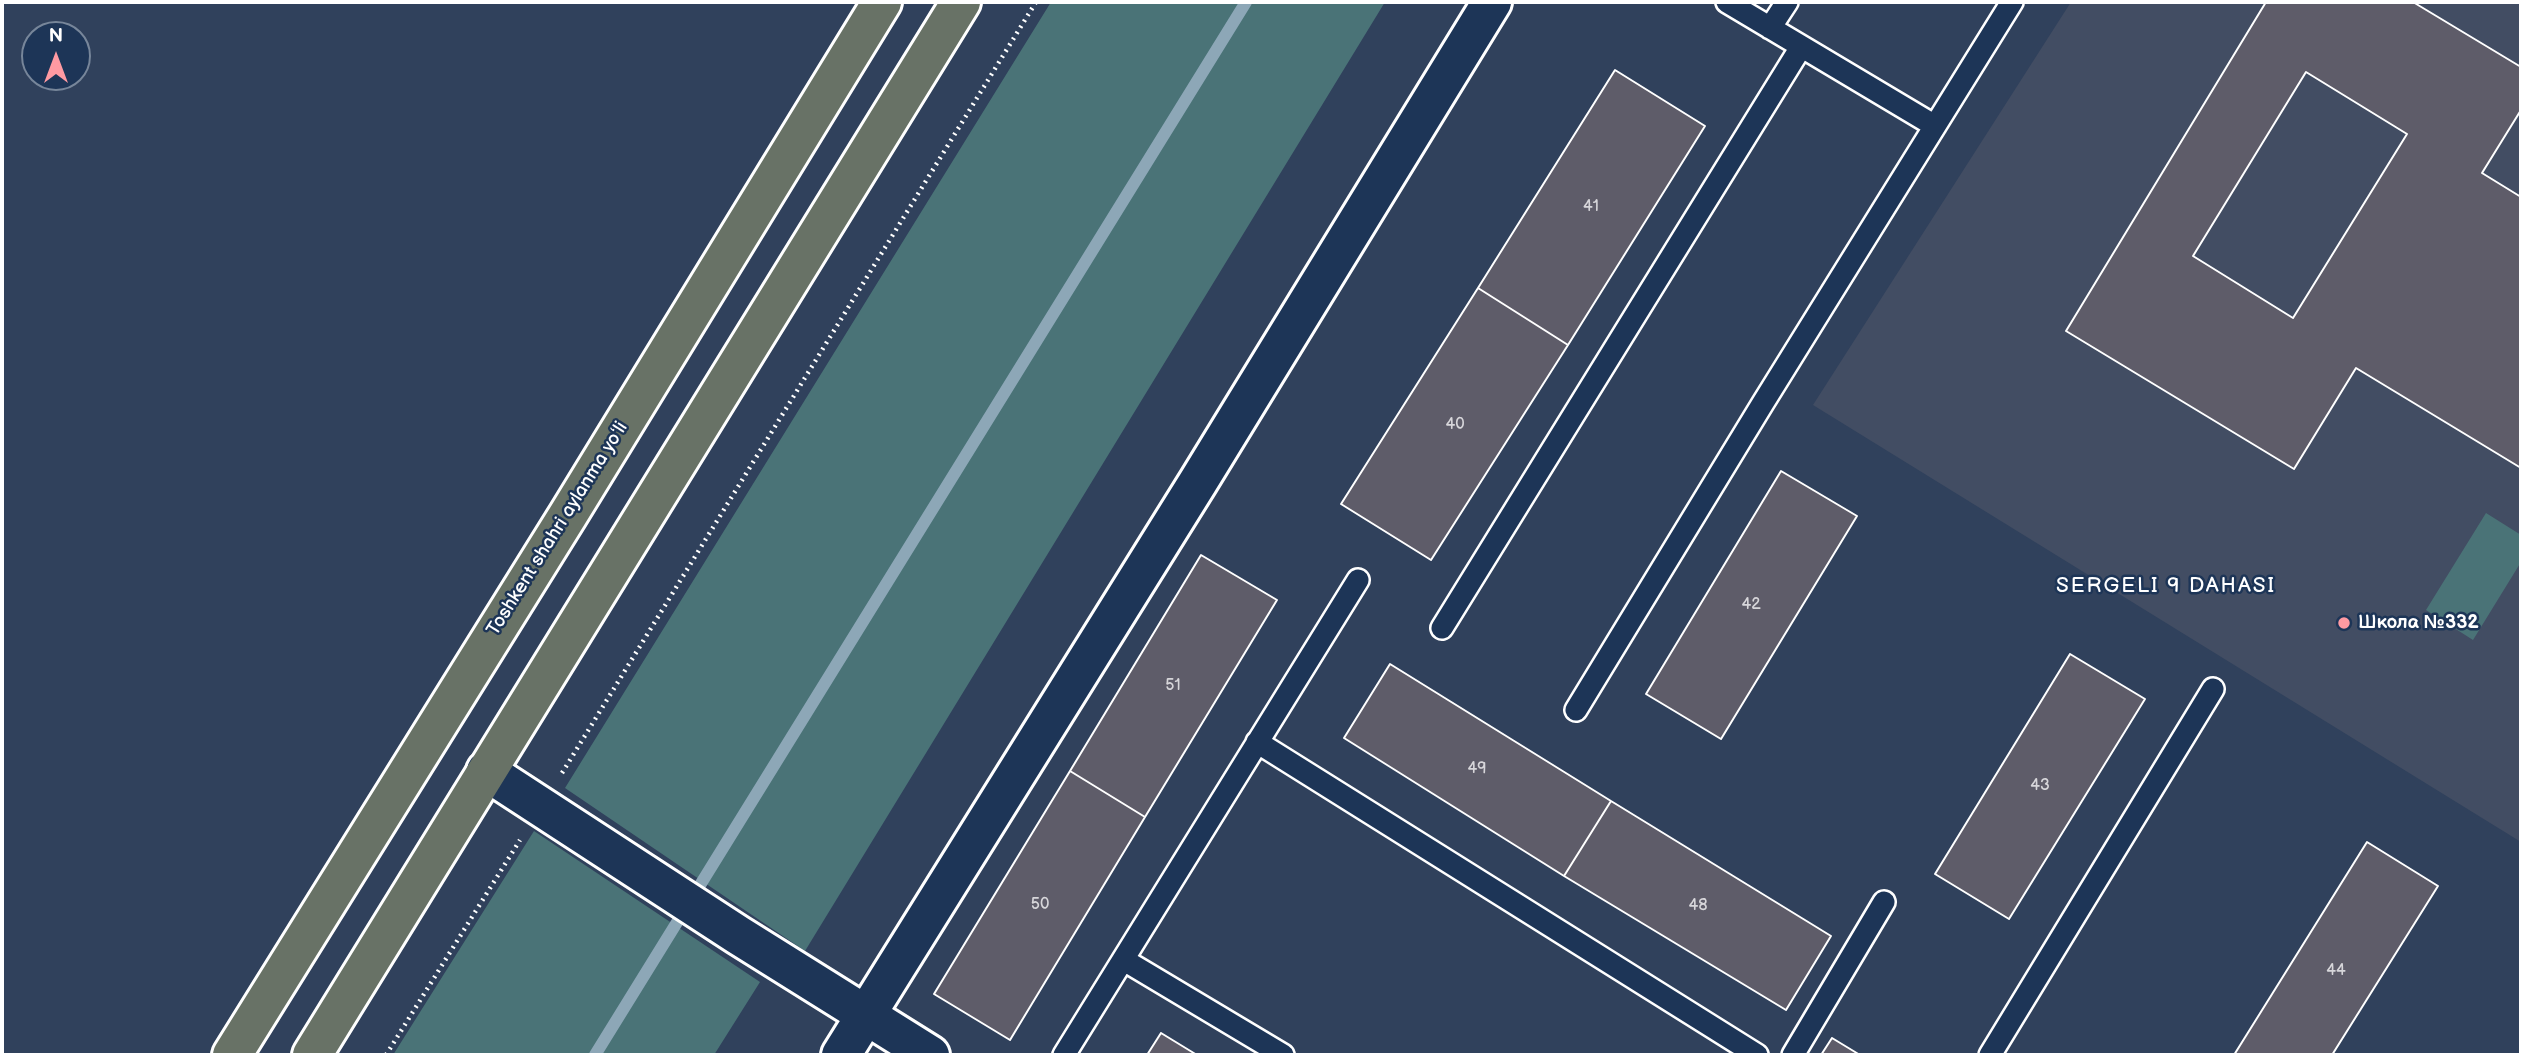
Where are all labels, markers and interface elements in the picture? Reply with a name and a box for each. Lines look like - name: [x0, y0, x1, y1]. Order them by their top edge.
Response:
- north arrow: [21, 21, 91, 91]
- text: N: [49, 25, 63, 48]
- house number: 41: [1583, 197, 1599, 217]
- house number: 40: [1445, 415, 1465, 435]
- street label: Toshkent shahri aylanma yoʻli: [483, 418, 633, 640]
- district label: SERGELI 9 DAHASI: [2058, 574, 2274, 600]
- house number: 42: [1741, 595, 1761, 615]
- place label: Школа №332: [2358, 612, 2479, 634]
- marker: Школа №332: [2336, 615, 2352, 631]
- house number: 51: [1165, 676, 1181, 696]
- house number: 49: [1467, 759, 1487, 779]
- house number: 43: [2030, 776, 2050, 796]
- house number: 50: [1031, 895, 1049, 915]
- house number: 48: [1688, 896, 1708, 916]
- house number: 44: [2326, 961, 2346, 981]

